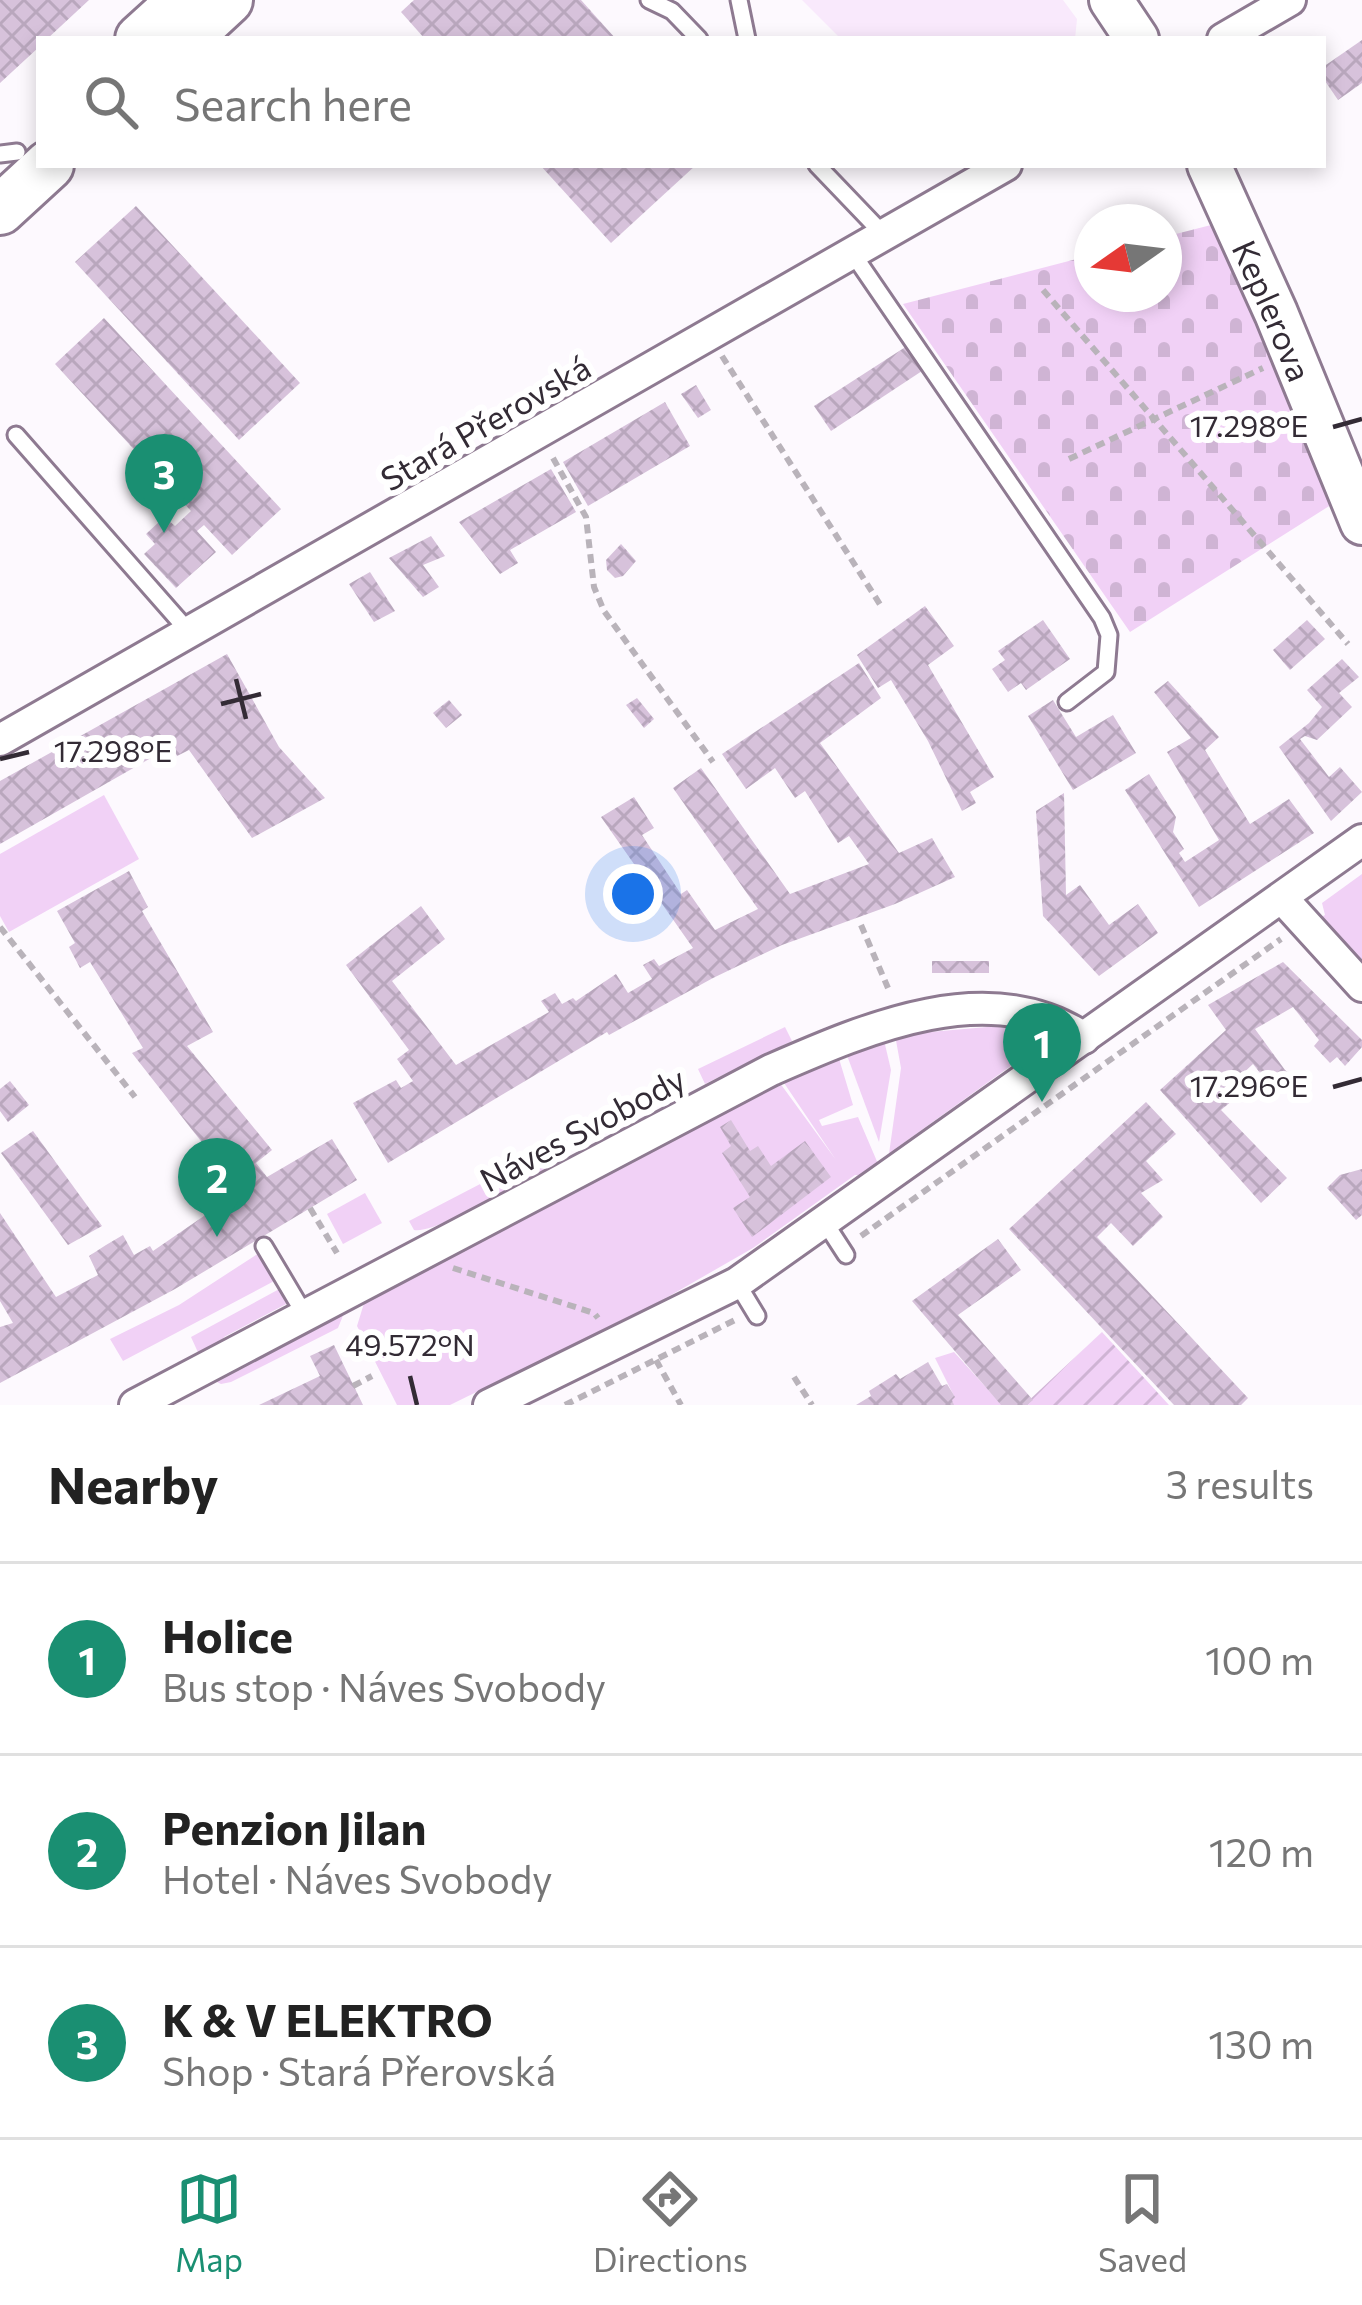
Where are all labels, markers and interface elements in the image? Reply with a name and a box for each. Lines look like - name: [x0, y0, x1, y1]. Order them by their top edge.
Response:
- search box: [36, 36, 1326, 168]
- icon: search: [78, 69, 144, 135]
- text: Search here: [174, 75, 412, 130]
- north arrow: [1074, 204, 1182, 312]
- street label: Keplerova: [1225, 233, 1322, 387]
- street label: Stará Přerovská: [373, 345, 597, 499]
- text: 17.298°E: [1190, 406, 1308, 443]
- pin: 3: [125, 434, 203, 533]
- text: 17.298°E: [54, 731, 172, 768]
- your location: [603, 864, 663, 924]
- pin: 1: [1003, 1003, 1081, 1102]
- street label: Náves Svobody: [472, 1057, 692, 1199]
- text: 17.296°E: [1190, 1066, 1308, 1103]
- pin: 2: [178, 1138, 256, 1237]
- text: 49.572°N: [345, 1325, 475, 1362]
- text: Nearby: [48, 1452, 218, 1515]
- text: 3 results: [1166, 1459, 1314, 1507]
- text: Holice: [162, 1607, 293, 1662]
- text: 1: [78, 1635, 96, 1683]
- text: 100 m: [1205, 1635, 1314, 1683]
- text: Bus stop · Náves Svobody: [162, 1662, 606, 1710]
- text: Penzion Jilan: [162, 1799, 426, 1854]
- text: 2: [76, 1827, 98, 1875]
- text: 120 m: [1209, 1827, 1314, 1875]
- text: Hotel · Náves Svobody: [162, 1854, 553, 1902]
- text: K & V ELEKTRO: [162, 1991, 493, 2046]
- text: 3: [76, 2019, 98, 2067]
- text: 130 m: [1208, 2019, 1314, 2067]
- text: Shop · Stará Přerovská: [162, 2046, 556, 2094]
- tab: Map: [175, 2166, 243, 2279]
- tab: Directions: [593, 2166, 748, 2279]
- tab: Saved: [1098, 2166, 1187, 2279]

